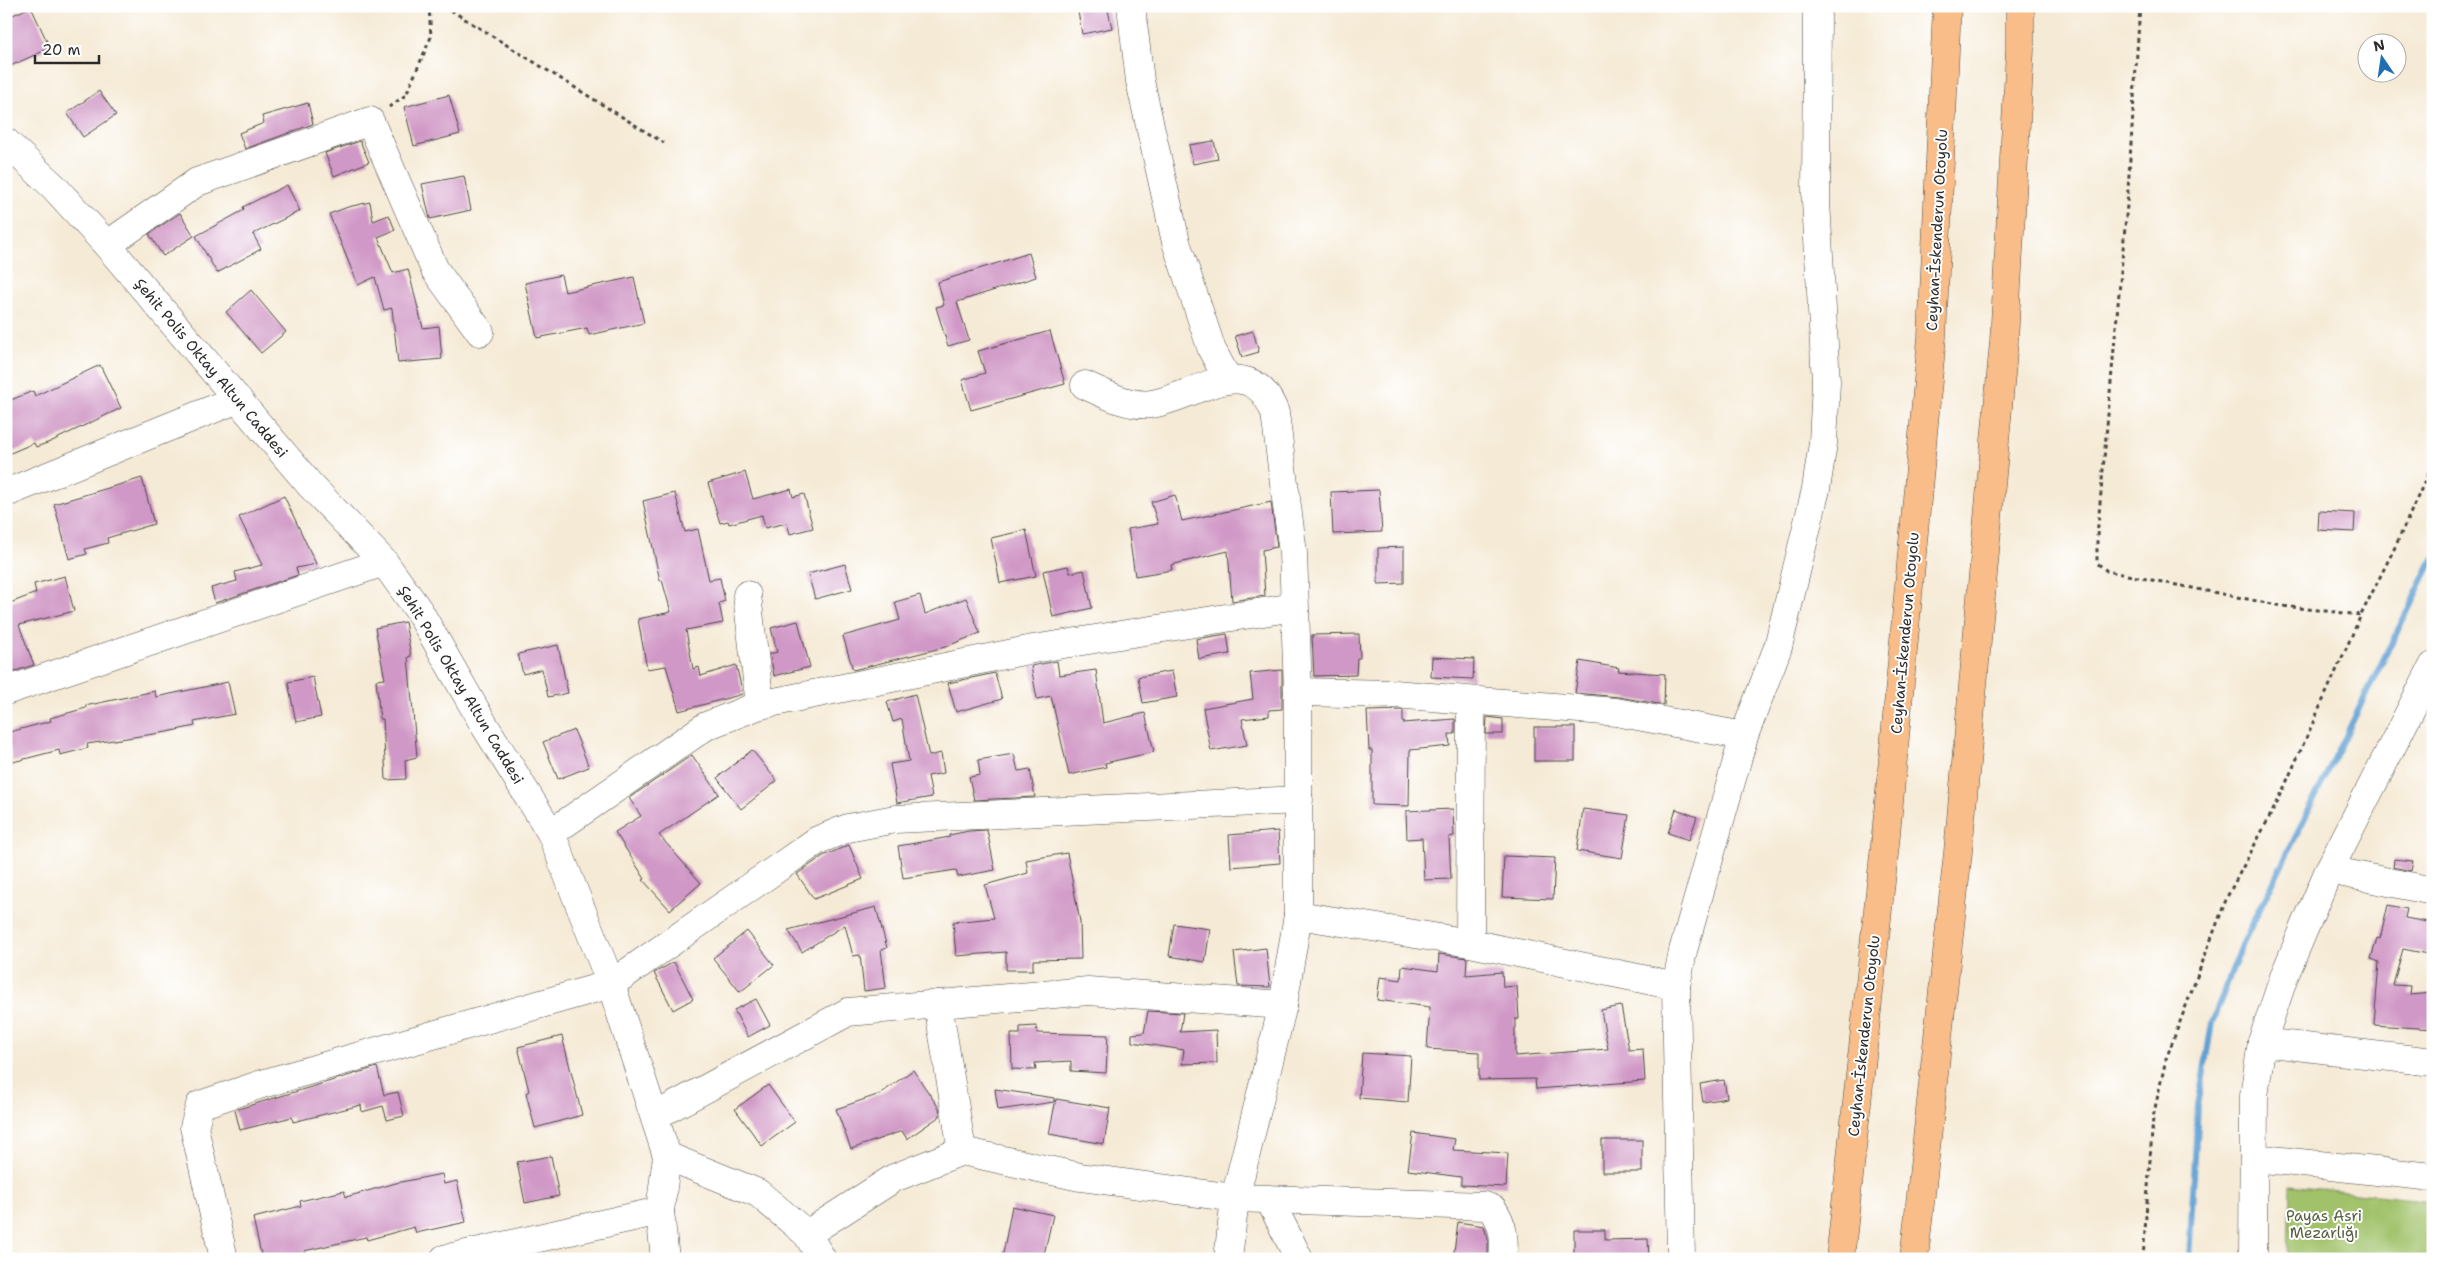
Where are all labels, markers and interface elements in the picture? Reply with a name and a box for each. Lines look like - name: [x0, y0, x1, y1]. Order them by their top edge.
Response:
- scale bar: [35, 32, 99, 64]
- north arrow: [2356, 32, 2406, 82]
- text: N: [2372, 35, 2387, 55]
- text: 20 m: [42, 40, 81, 60]
- street label: Ceyhan-İskenderun Otoyolu: [1922, 128, 1952, 332]
- street label: Şehit Polis Oktay Altun Caddesi: [130, 274, 292, 462]
- street label: Ceyhan-İskenderun Otoyolu: [1886, 531, 1924, 735]
- street label: Şehit Polis Oktay Altun Caddesi: [394, 582, 528, 788]
- street label: Ceyhan-İskenderun Otoyolu: [1843, 934, 1885, 1138]
- park label: Payas Asri Mezarlığı: [2286, 1206, 2362, 1243]

